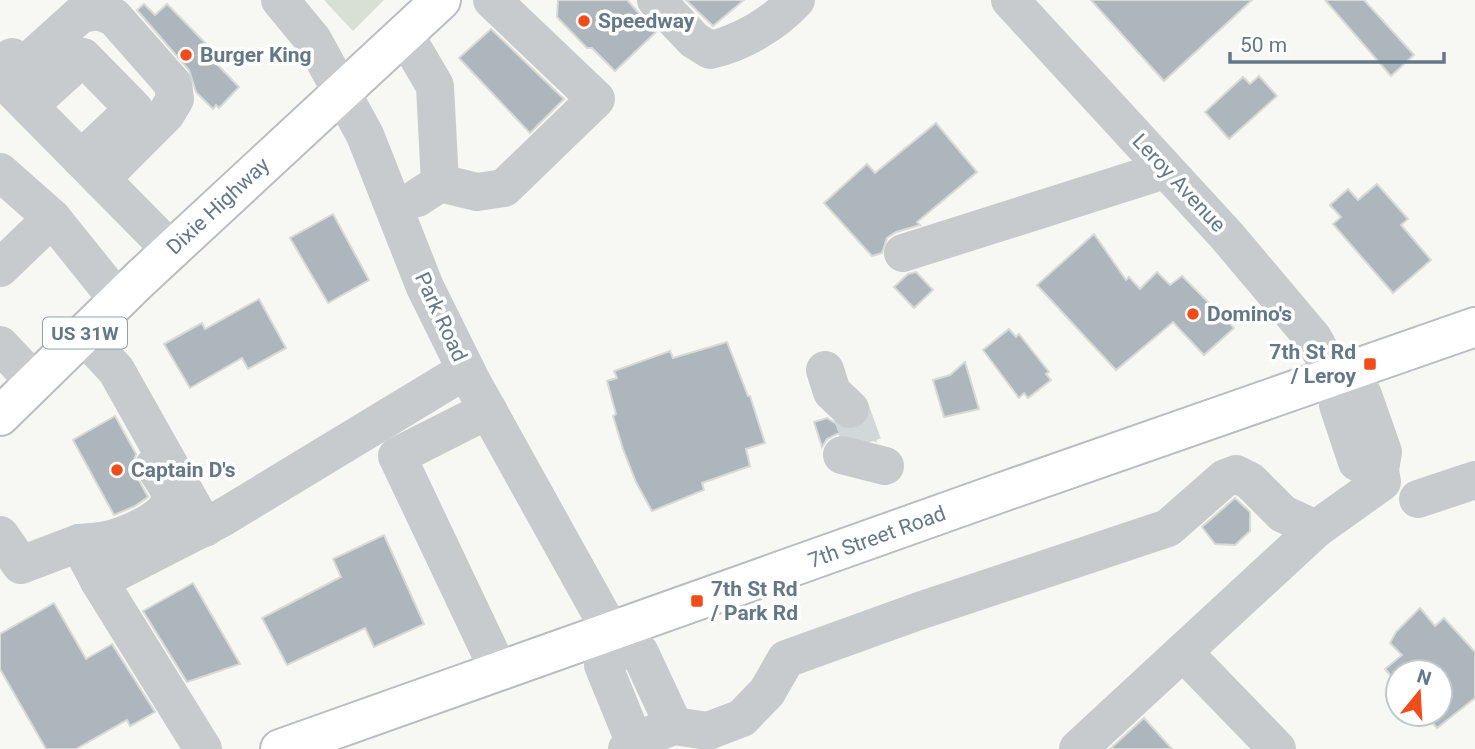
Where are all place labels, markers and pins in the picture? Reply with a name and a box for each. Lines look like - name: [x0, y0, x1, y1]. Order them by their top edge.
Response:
- place label: Speedway: [598, 9, 695, 33]
- marker: Speedway: [576, 13, 592, 29]
- place label: Burger King: [200, 43, 312, 67]
- marker: Burger King: [178, 47, 194, 63]
- place label: Domino's: [1207, 302, 1292, 326]
- marker: Domino's: [1185, 306, 1201, 322]
- place label: 7th St Rd / Leroy: [1269, 340, 1356, 388]
- marker: 7th St Rd / Leroy: [1362, 356, 1378, 372]
- place label: Captain D's: [131, 458, 236, 482]
- marker: Captain D's: [109, 462, 125, 478]
- place label: 7th St Rd / Park Rd: [710, 577, 798, 625]
- marker: 7th St Rd / Park Rd: [689, 593, 705, 609]

